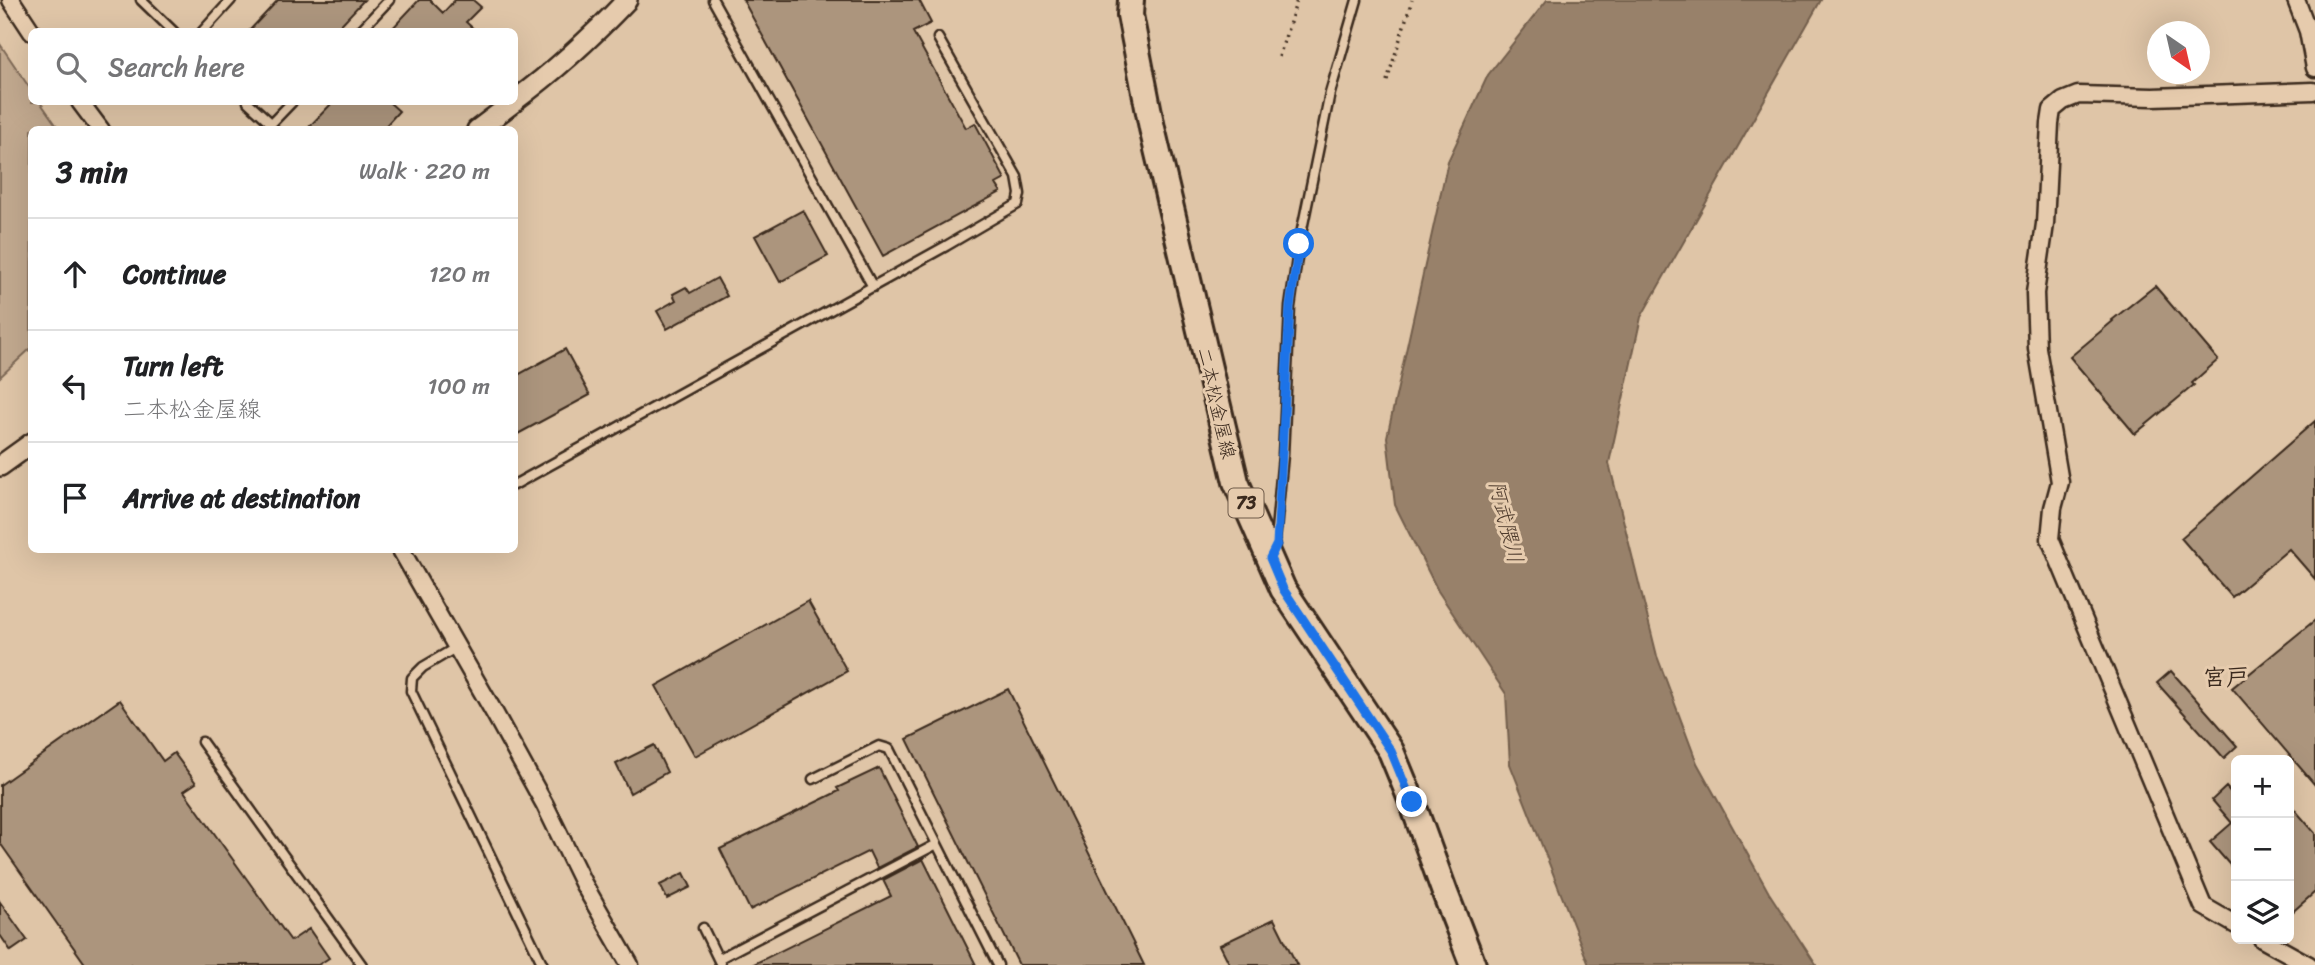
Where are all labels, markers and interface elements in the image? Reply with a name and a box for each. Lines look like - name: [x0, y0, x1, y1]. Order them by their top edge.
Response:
- north arrow: [2147, 21, 2210, 84]
- search box: [28, 28, 518, 105]
- text: Search here: [108, 44, 245, 90]
- icon: search: [52, 48, 90, 86]
- text: 3 min: [56, 145, 128, 199]
- text: Walk · 220 m: [359, 151, 490, 192]
- route start: [1283, 228, 1314, 259]
- text: Continue: [123, 251, 226, 297]
- text: 120 m: [429, 254, 490, 295]
- icon: ahead: [56, 255, 94, 293]
- text: Turn left: [123, 343, 223, 389]
- street label: 二本松金屋線: [1188, 344, 1245, 462]
- text: 100 m: [427, 366, 490, 407]
- icon: left: [56, 367, 94, 405]
- text: 二本松金屋線: [123, 389, 261, 430]
- text: Arrive at destination: [123, 475, 360, 521]
- water label: 阿武隈川: [1477, 477, 1535, 567]
- icon: arrive: [56, 479, 94, 517]
- road number: 73: [1228, 489, 1264, 518]
- district label: 宮戸: [2203, 657, 2249, 698]
- map controls: [2231, 755, 2294, 944]
- button: +: [2231, 755, 2294, 818]
- route end: [1396, 786, 1427, 817]
- button: −: [2231, 818, 2294, 881]
- button: layers: [2231, 881, 2294, 944]

